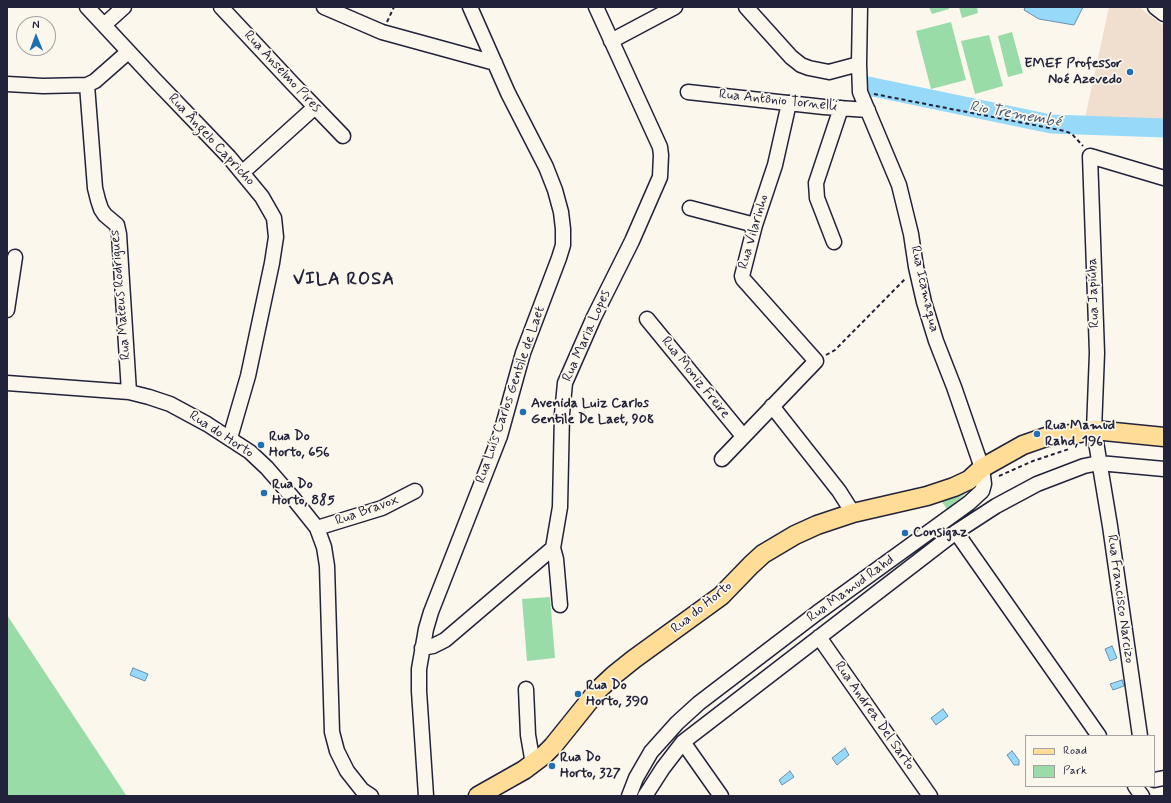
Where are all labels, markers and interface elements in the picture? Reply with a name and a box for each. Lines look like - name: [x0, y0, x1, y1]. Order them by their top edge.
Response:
- north arrow: [16, 16, 56, 56]
- text: N: [32, 18, 40, 32]
- street label: Rua Anselmo Pires: [240, 28, 324, 116]
- place label: EMEF Professor Noé Azevedo: [1024, 56, 1122, 88]
- marker: EMEF Professor Noé Azevedo: [1125, 67, 1135, 77]
- street label: Rua Antônio Tornelli: [718, 86, 838, 116]
- street label: Rua Ângelo Capricho: [164, 90, 258, 190]
- water label: Rio Tremembé: [968, 98, 1062, 132]
- street label: Rua Vilarinho: [735, 193, 773, 271]
- street label: Rua Mateus Rodrigues: [107, 229, 135, 361]
- street label: Rua Icamaqua: [906, 244, 942, 334]
- street label: Rua Japiúba: [1084, 258, 1104, 328]
- district label: VILA ROSA: [295, 269, 393, 291]
- street label: Rua Maria Lopes: [559, 288, 615, 384]
- street label: Rua Luís Carlos Gentile de Laet: [473, 304, 549, 486]
- street label: Rua Moniz Freire: [657, 334, 733, 422]
- place label: Avenida Luiz Carlos Gentile De Laet, 908: [531, 396, 654, 428]
- marker: Avenida Luiz Carlos Gentile De Laet, 908: [518, 407, 528, 417]
- street label: Rua do Horto: [185, 408, 257, 462]
- place label: Rua Mamud Rahd, 196: [1045, 418, 1115, 450]
- place label: Rua Do Horto, 656: [269, 429, 330, 462]
- marker: Rua Mamud Rahd, 196: [1032, 429, 1042, 439]
- marker: Rua Do Horto, 656: [256, 440, 266, 450]
- place label: Rua Do Horto, 885: [272, 477, 335, 510]
- marker: Rua Do Horto, 885: [259, 488, 269, 498]
- street label: Rua Bravox: [333, 492, 401, 530]
- place label: Consigaz: [913, 525, 968, 541]
- marker: Consigaz: [900, 528, 910, 538]
- street label: Rua Francisco Narcizo: [1103, 534, 1137, 664]
- street label: Rua Mamud Rahd: [804, 552, 898, 626]
- street label: Rua do Horto: [668, 578, 736, 638]
- street label: Rua Andrea Del Sarto: [830, 658, 918, 774]
- place label: Rua Do Horto, 390: [586, 678, 648, 710]
- marker: Rua Do Horto, 390: [573, 689, 583, 699]
- legend: [1025, 735, 1155, 787]
- text: Road: [1063, 743, 1087, 759]
- place label: Rua Do Horto, 327: [560, 750, 621, 782]
- marker: Rua Do Horto, 327: [547, 761, 557, 771]
- text: Park: [1063, 763, 1087, 779]

